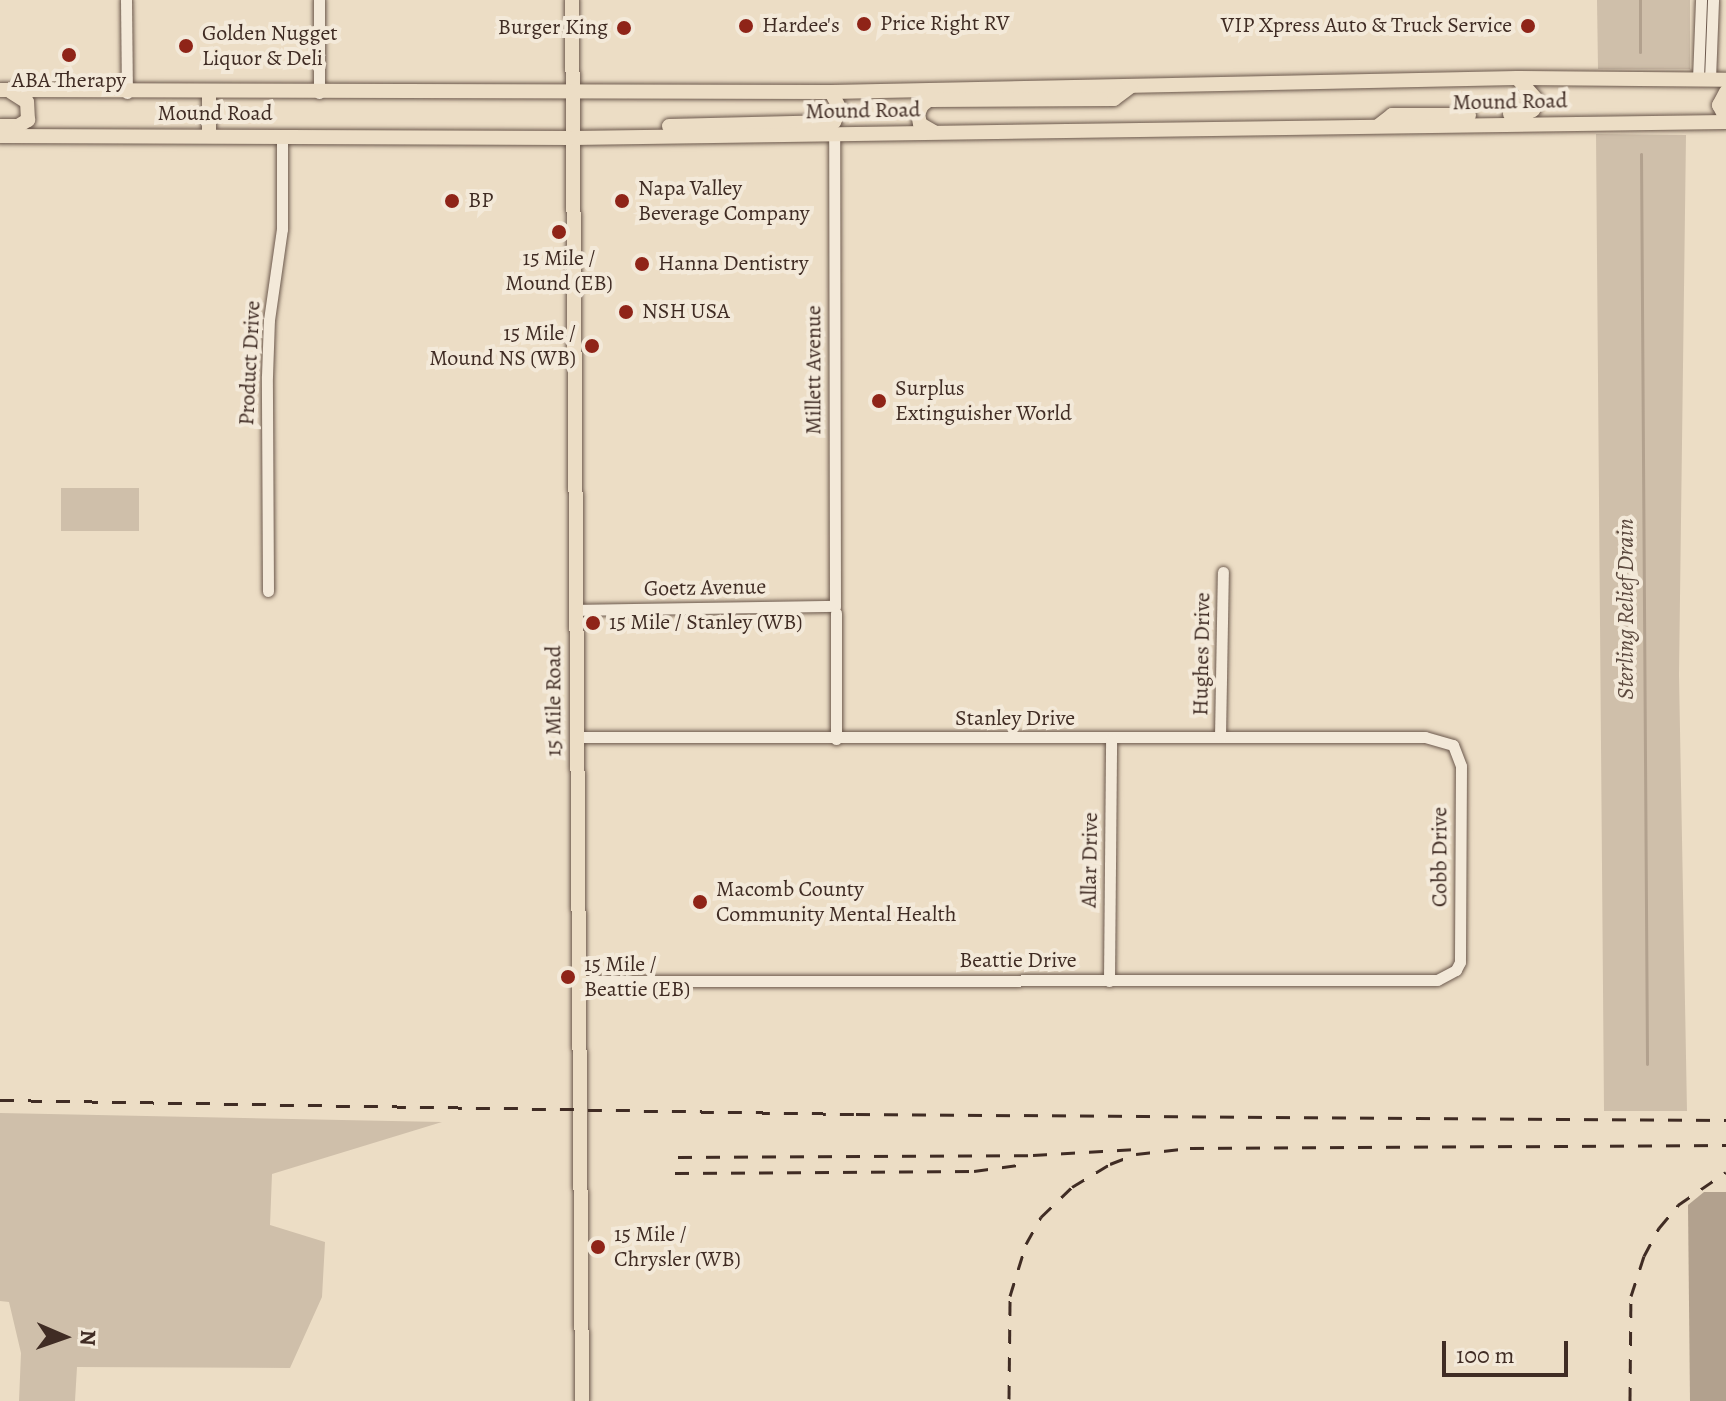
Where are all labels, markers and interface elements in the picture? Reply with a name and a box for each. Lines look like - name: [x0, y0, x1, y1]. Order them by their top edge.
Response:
- place label: Price Right RV: [880, 11, 1010, 37]
- place label: Hardee's: [762, 13, 840, 39]
- place label: VIP Xpress Auto & Truck Service: [1221, 13, 1512, 39]
- place label: Burger King: [498, 15, 608, 41]
- marker: Price Right RV: [855, 15, 873, 33]
- marker: Hardee's: [737, 17, 755, 35]
- marker: VIP Xpress Auto & Truck Service: [1519, 17, 1537, 35]
- marker: Burger King: [615, 19, 633, 37]
- place label: Golden Nugget Liquor & Deli: [202, 20, 338, 72]
- marker: Golden Nugget Liquor & Deli: [177, 37, 195, 55]
- marker: ABA Therapy: [60, 46, 78, 64]
- place label: ABA Therapy: [12, 68, 126, 94]
- street label: Mound Road: [1452, 88, 1568, 116]
- street label: Mound Road: [805, 97, 921, 125]
- street label: Mound Road: [157, 101, 273, 127]
- place label: Napa Valley Beverage Company: [638, 175, 810, 226]
- place label: BP: [468, 188, 493, 214]
- marker: BP: [443, 192, 461, 210]
- marker: Napa Valley Beverage Company: [613, 192, 631, 210]
- marker: 15 Mile / Mound (EB): [550, 223, 568, 241]
- place label: 15 Mile / Mound (EB): [505, 245, 613, 296]
- place label: Hanna Dentistry: [658, 251, 809, 277]
- marker: Hanna Dentistry: [633, 255, 651, 273]
- place label: NSH USA: [642, 299, 730, 325]
- street label: Product Drive: [234, 300, 266, 426]
- marker: NSH USA: [617, 303, 635, 321]
- street label: Millett Avenue: [801, 305, 827, 435]
- place label: 15 Mile / Mound NS (WB): [429, 320, 576, 372]
- marker: 15 Mile / Mound NS (WB): [583, 337, 601, 355]
- place label: Surplus Extinguisher World: [895, 375, 1072, 426]
- marker: Surplus Extinguisher World: [870, 392, 888, 410]
- water label: Sterling Relief Drain: [1612, 518, 1640, 700]
- street label: Goetz Avenue: [644, 574, 766, 602]
- street label: Hughes Drive: [1188, 592, 1216, 716]
- place label: 15 Mile / Stanley (WB): [609, 610, 802, 636]
- marker: 15 Mile / Stanley (WB): [584, 614, 602, 632]
- street label: 15 Mile Road: [541, 645, 567, 757]
- street label: Stanley Drive: [955, 706, 1075, 732]
- street label: Cobb Drive: [1427, 807, 1453, 907]
- street label: Allar Drive: [1076, 812, 1104, 908]
- place label: Macomb County Community Mental Health: [716, 876, 956, 928]
- marker: Macomb County Community Mental Health: [691, 893, 709, 911]
- street label: Beattie Drive: [959, 948, 1077, 974]
- place label: 15 Mile / Beattie (EB): [584, 951, 690, 1002]
- marker: 15 Mile / Beattie (EB): [559, 968, 577, 986]
- place label: 15 Mile / Chrysler (WB): [614, 1221, 741, 1272]
- marker: 15 Mile / Chrysler (WB): [589, 1238, 607, 1256]
- north arrow: [24, 1297, 104, 1377]
- scale bar: [1446, 1325, 1572, 1375]
- text: N: [73, 1329, 103, 1346]
- text: 100 m: [1456, 1339, 1515, 1371]

